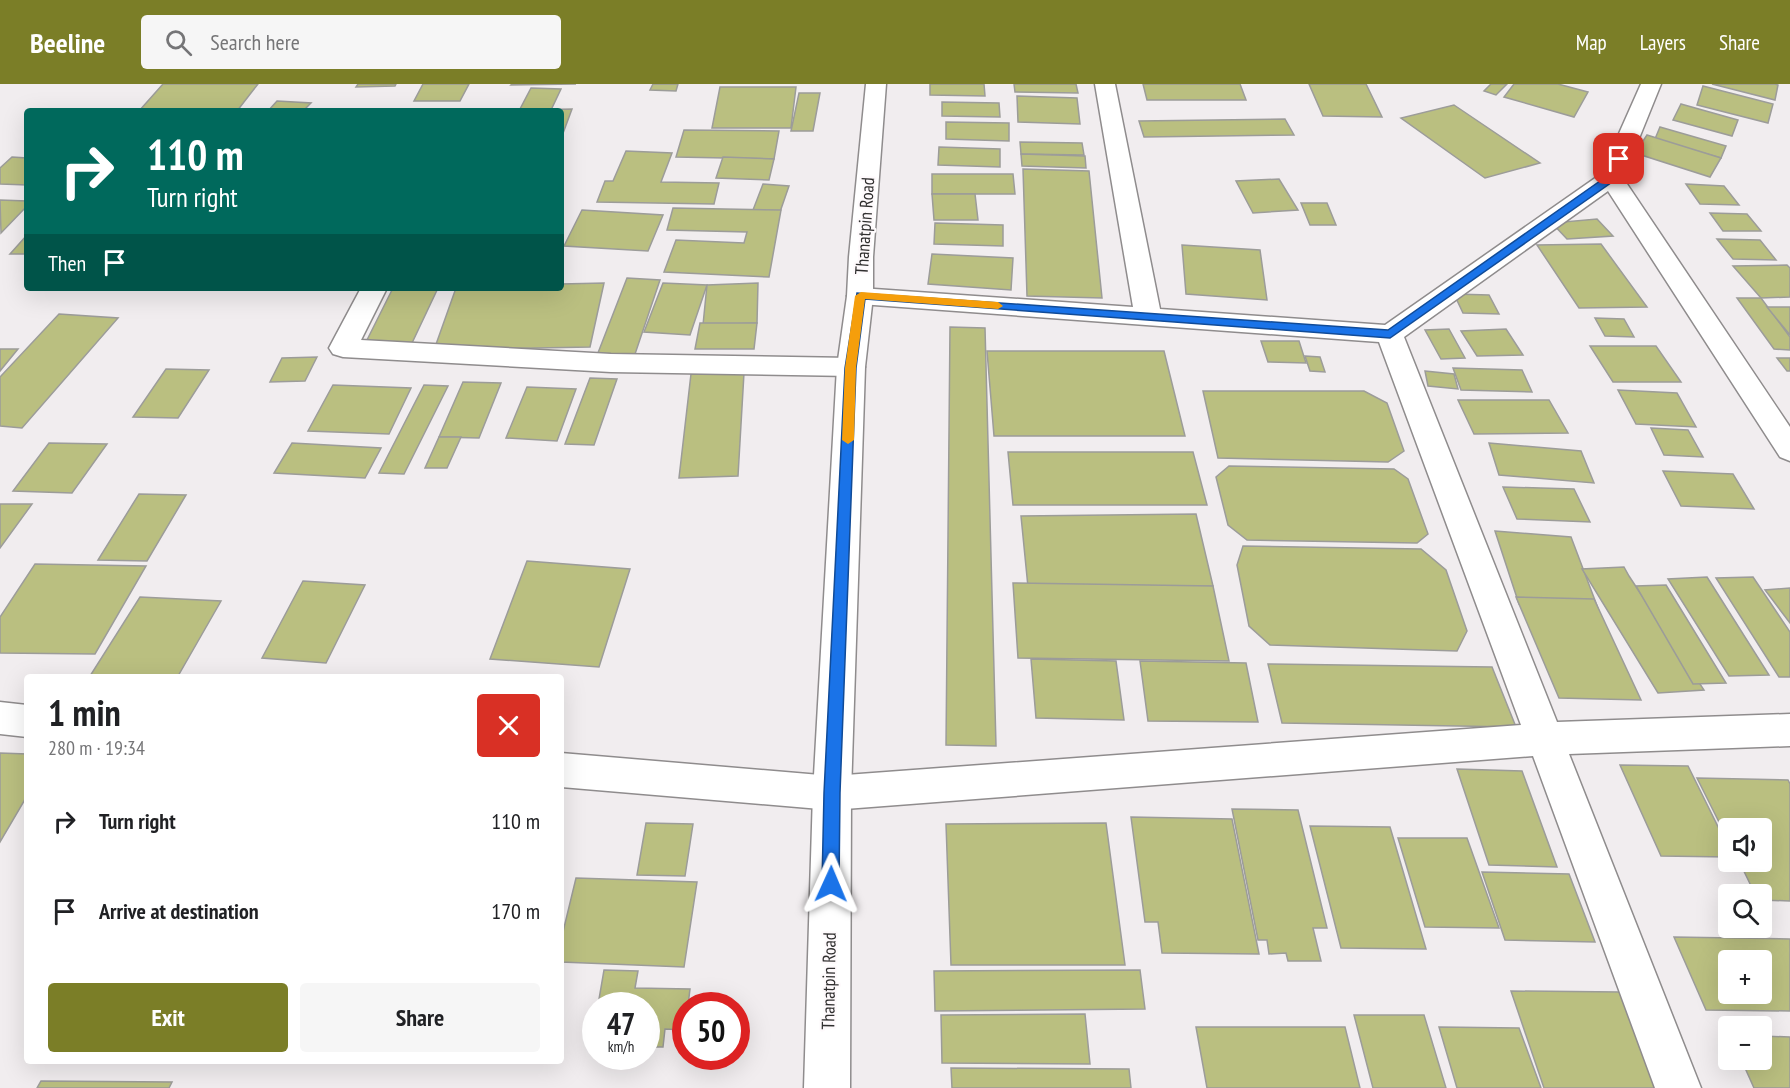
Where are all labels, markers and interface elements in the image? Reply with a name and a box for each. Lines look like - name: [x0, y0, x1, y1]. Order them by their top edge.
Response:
- search box: [141, 15, 561, 69]
- text: Beeline: [30, 24, 105, 61]
- icon: search: [162, 26, 195, 59]
- text: Search here: [210, 28, 300, 56]
- text: Map: [1576, 29, 1607, 56]
- text: Layers: [1640, 29, 1686, 56]
- text: Share: [1719, 29, 1760, 56]
- text: 110 m: [147, 127, 244, 182]
- icon: right: [48, 132, 126, 210]
- pin: [1593, 133, 1644, 184]
- icon: arrive: [1602, 142, 1635, 175]
- street label: Thanatpin Road: [850, 177, 879, 275]
- text: Turn right: [147, 180, 238, 214]
- icon: arrive: [98, 246, 131, 279]
- text: Then: [48, 249, 86, 277]
- text: 1 min: [48, 689, 121, 736]
- button: close: [477, 694, 540, 757]
- text: 280 m · 19:34: [48, 735, 145, 761]
- icon: right: [48, 805, 81, 838]
- text: Turn right: [99, 807, 176, 835]
- text: 110 m: [491, 807, 540, 835]
- map controls: [1718, 818, 1772, 1070]
- button: sound: [1718, 818, 1772, 872]
- position arrow: [799, 852, 863, 916]
- button: search: [1718, 884, 1772, 938]
- icon: arrive: [48, 895, 81, 928]
- text: Arrive at destination: [99, 897, 259, 925]
- text: 170 m: [491, 897, 540, 925]
- street label: Thanatpin Road: [816, 932, 841, 1030]
- button: +: [1718, 950, 1772, 1004]
- button: Exit: [48, 983, 288, 1052]
- button: Share: [300, 983, 540, 1052]
- speed limit sign: 50: [672, 992, 750, 1070]
- text: 47: [607, 1004, 635, 1043]
- button: −: [1718, 1016, 1772, 1070]
- text: km/h: [608, 1037, 634, 1056]

